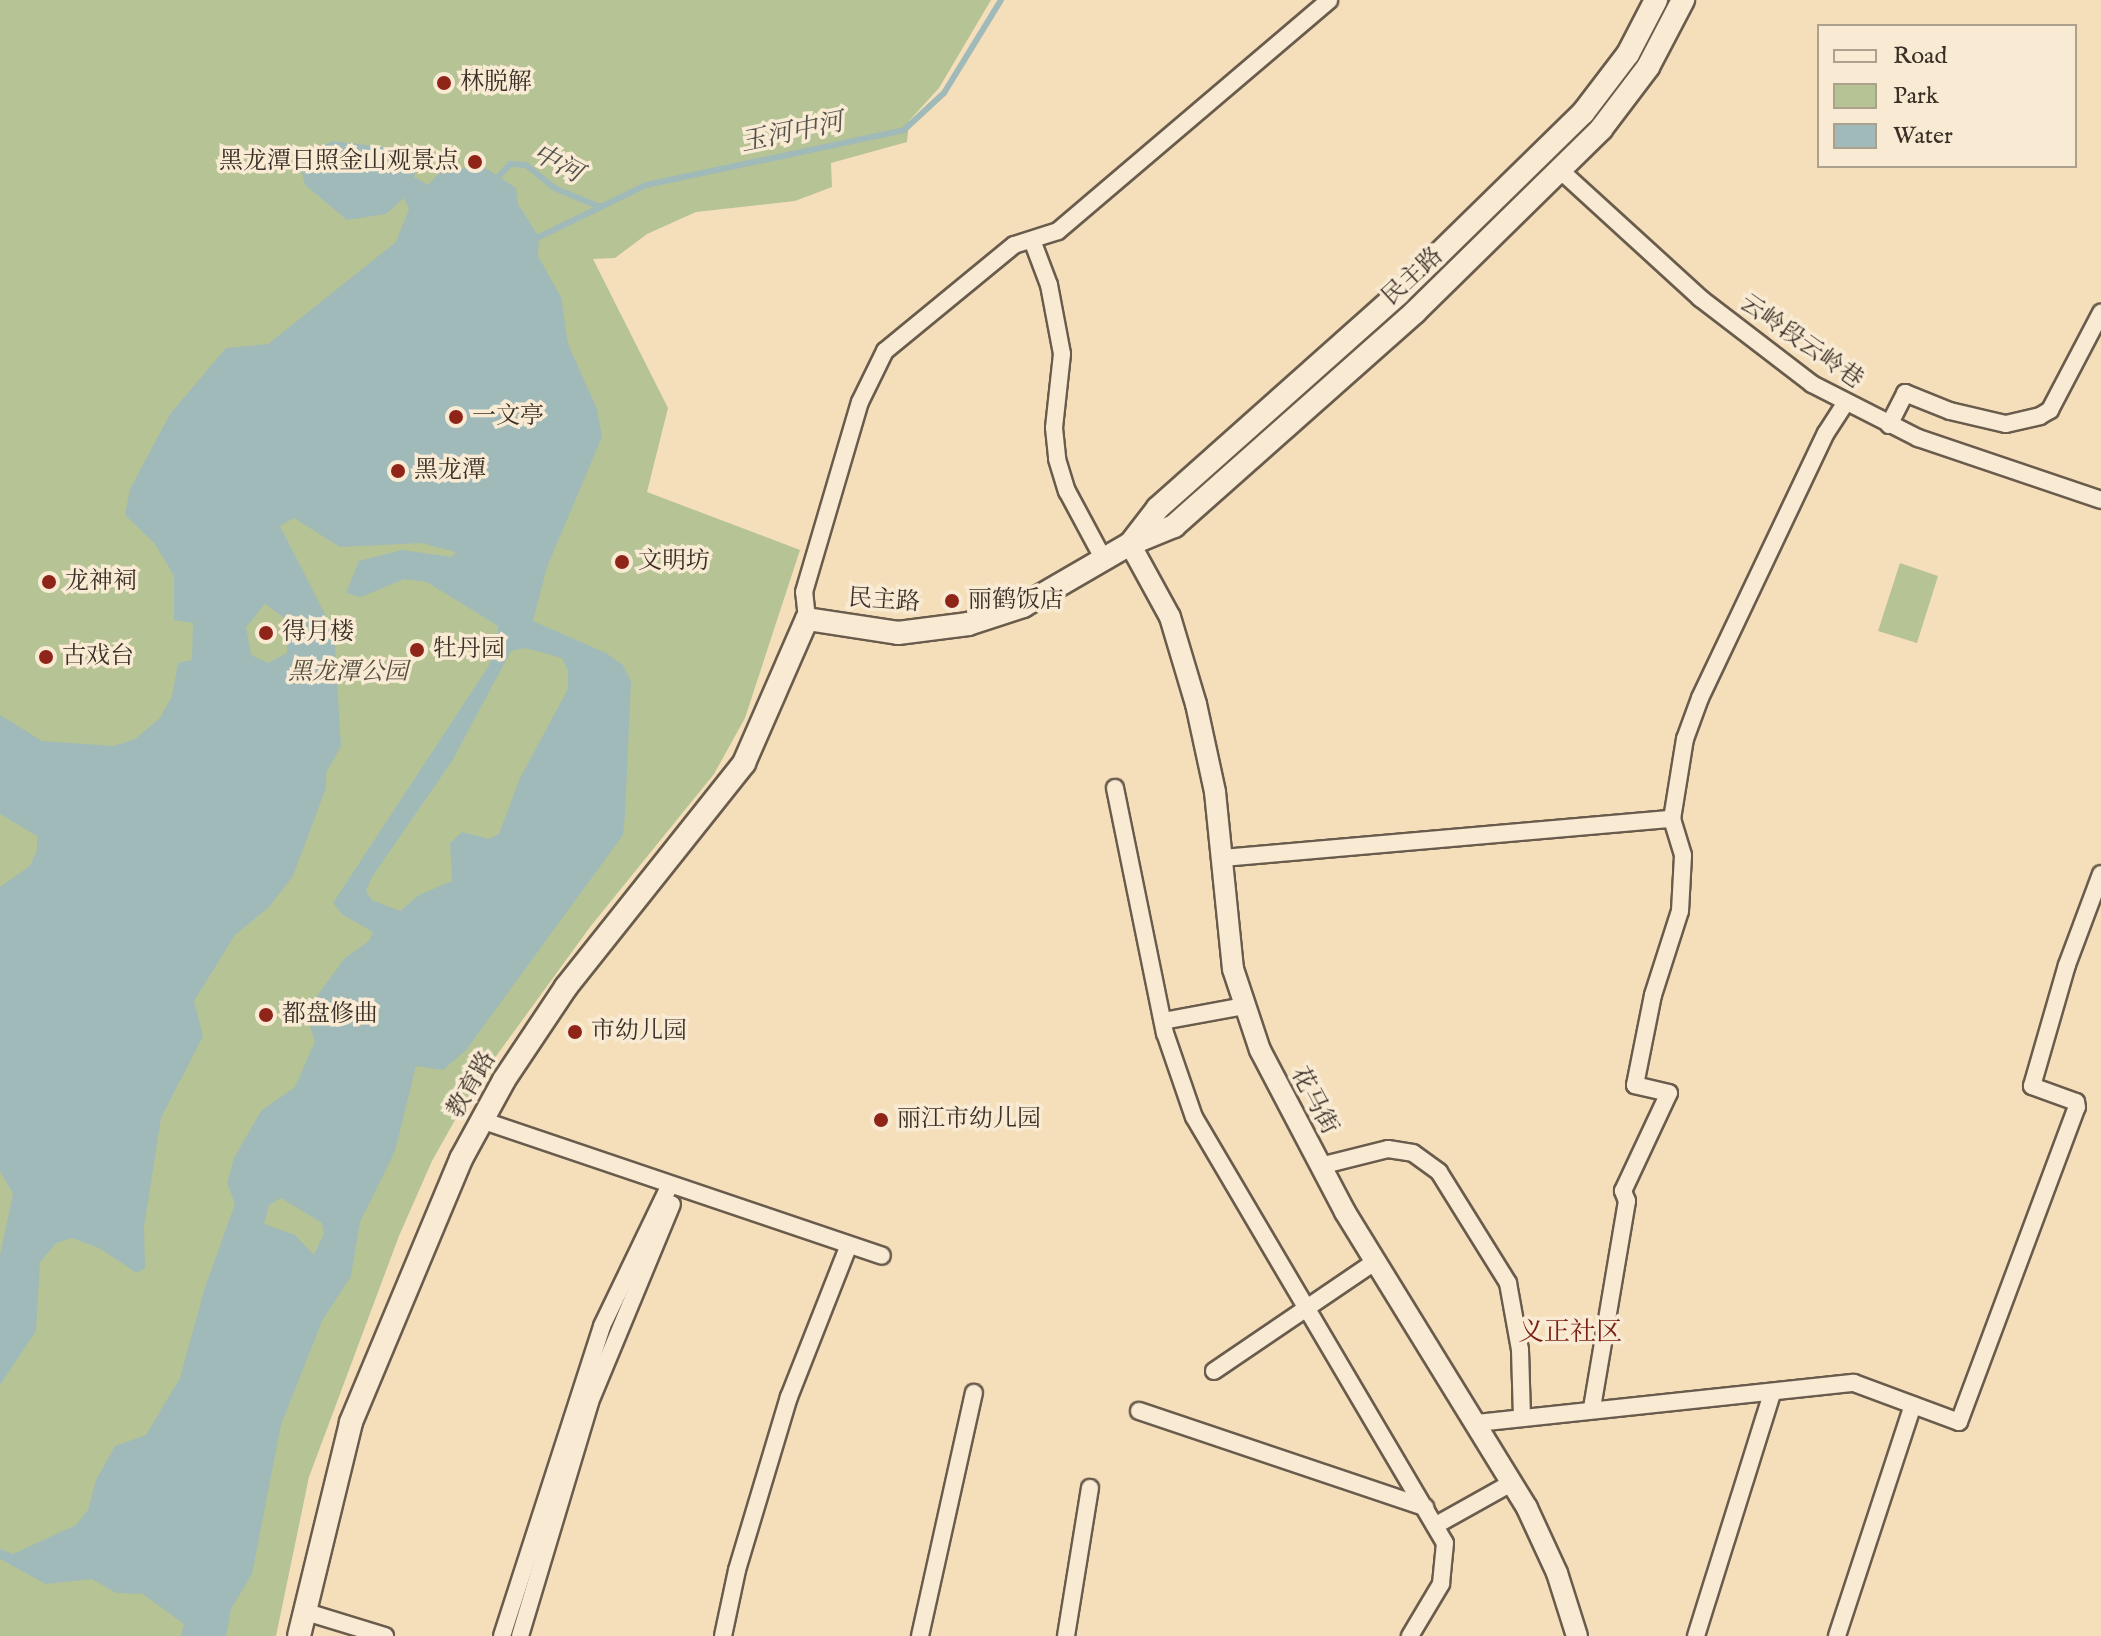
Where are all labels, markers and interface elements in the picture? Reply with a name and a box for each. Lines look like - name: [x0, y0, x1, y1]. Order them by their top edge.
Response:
- legend: [1817, 24, 2077, 168]
- text: Road: [1893, 41, 1947, 72]
- place label: 林脱解: [460, 69, 532, 97]
- marker: 林脱解: [435, 74, 453, 92]
- text: Park: [1893, 81, 1939, 112]
- water label: 玉河中河: [738, 107, 846, 159]
- text: Water: [1893, 121, 1953, 152]
- water label: 中河: [527, 138, 587, 190]
- place label: 黑龙潭日照金山观景点: [219, 148, 459, 176]
- marker: 黑龙潭日照金山观景点: [466, 153, 484, 171]
- street label: 民主路: [1377, 242, 1449, 312]
- street label: 云岭段云岭巷: [1734, 289, 1868, 395]
- place label: 一文亭: [472, 403, 544, 431]
- marker: 一文亭: [447, 408, 465, 426]
- place label: 黑龙潭: [414, 457, 486, 485]
- marker: 黑龙潭: [389, 462, 407, 480]
- place label: 文明坊: [638, 548, 710, 576]
- marker: 文明坊: [613, 553, 631, 571]
- place label: 龙神祠: [65, 568, 137, 596]
- marker: 龙神祠: [40, 573, 58, 591]
- street label: 民主路: [847, 584, 921, 618]
- place label: 丽鹤饭店: [968, 587, 1064, 615]
- marker: 丽鹤饭店: [943, 592, 961, 610]
- place label: 得月楼: [282, 619, 354, 647]
- marker: 得月楼: [257, 624, 275, 642]
- place label: 牡丹园: [433, 636, 505, 664]
- marker: 牡丹园: [408, 641, 426, 659]
- place label: 古戏台: [62, 643, 134, 671]
- marker: 古戏台: [37, 648, 55, 666]
- park label: 黑龙潭公园: [288, 659, 408, 687]
- place label: 都盘修曲: [282, 1001, 378, 1029]
- marker: 都盘修曲: [257, 1006, 275, 1024]
- place label: 市幼儿园: [591, 1018, 687, 1046]
- marker: 市幼儿园: [566, 1023, 584, 1041]
- street label: 教育路: [442, 1047, 502, 1123]
- street label: 花马街: [1284, 1062, 1344, 1140]
- place label: 丽江市幼儿园: [897, 1106, 1041, 1134]
- marker: 丽江市幼儿园: [872, 1111, 890, 1129]
- district label: 义正社区: [1518, 1317, 1622, 1349]

